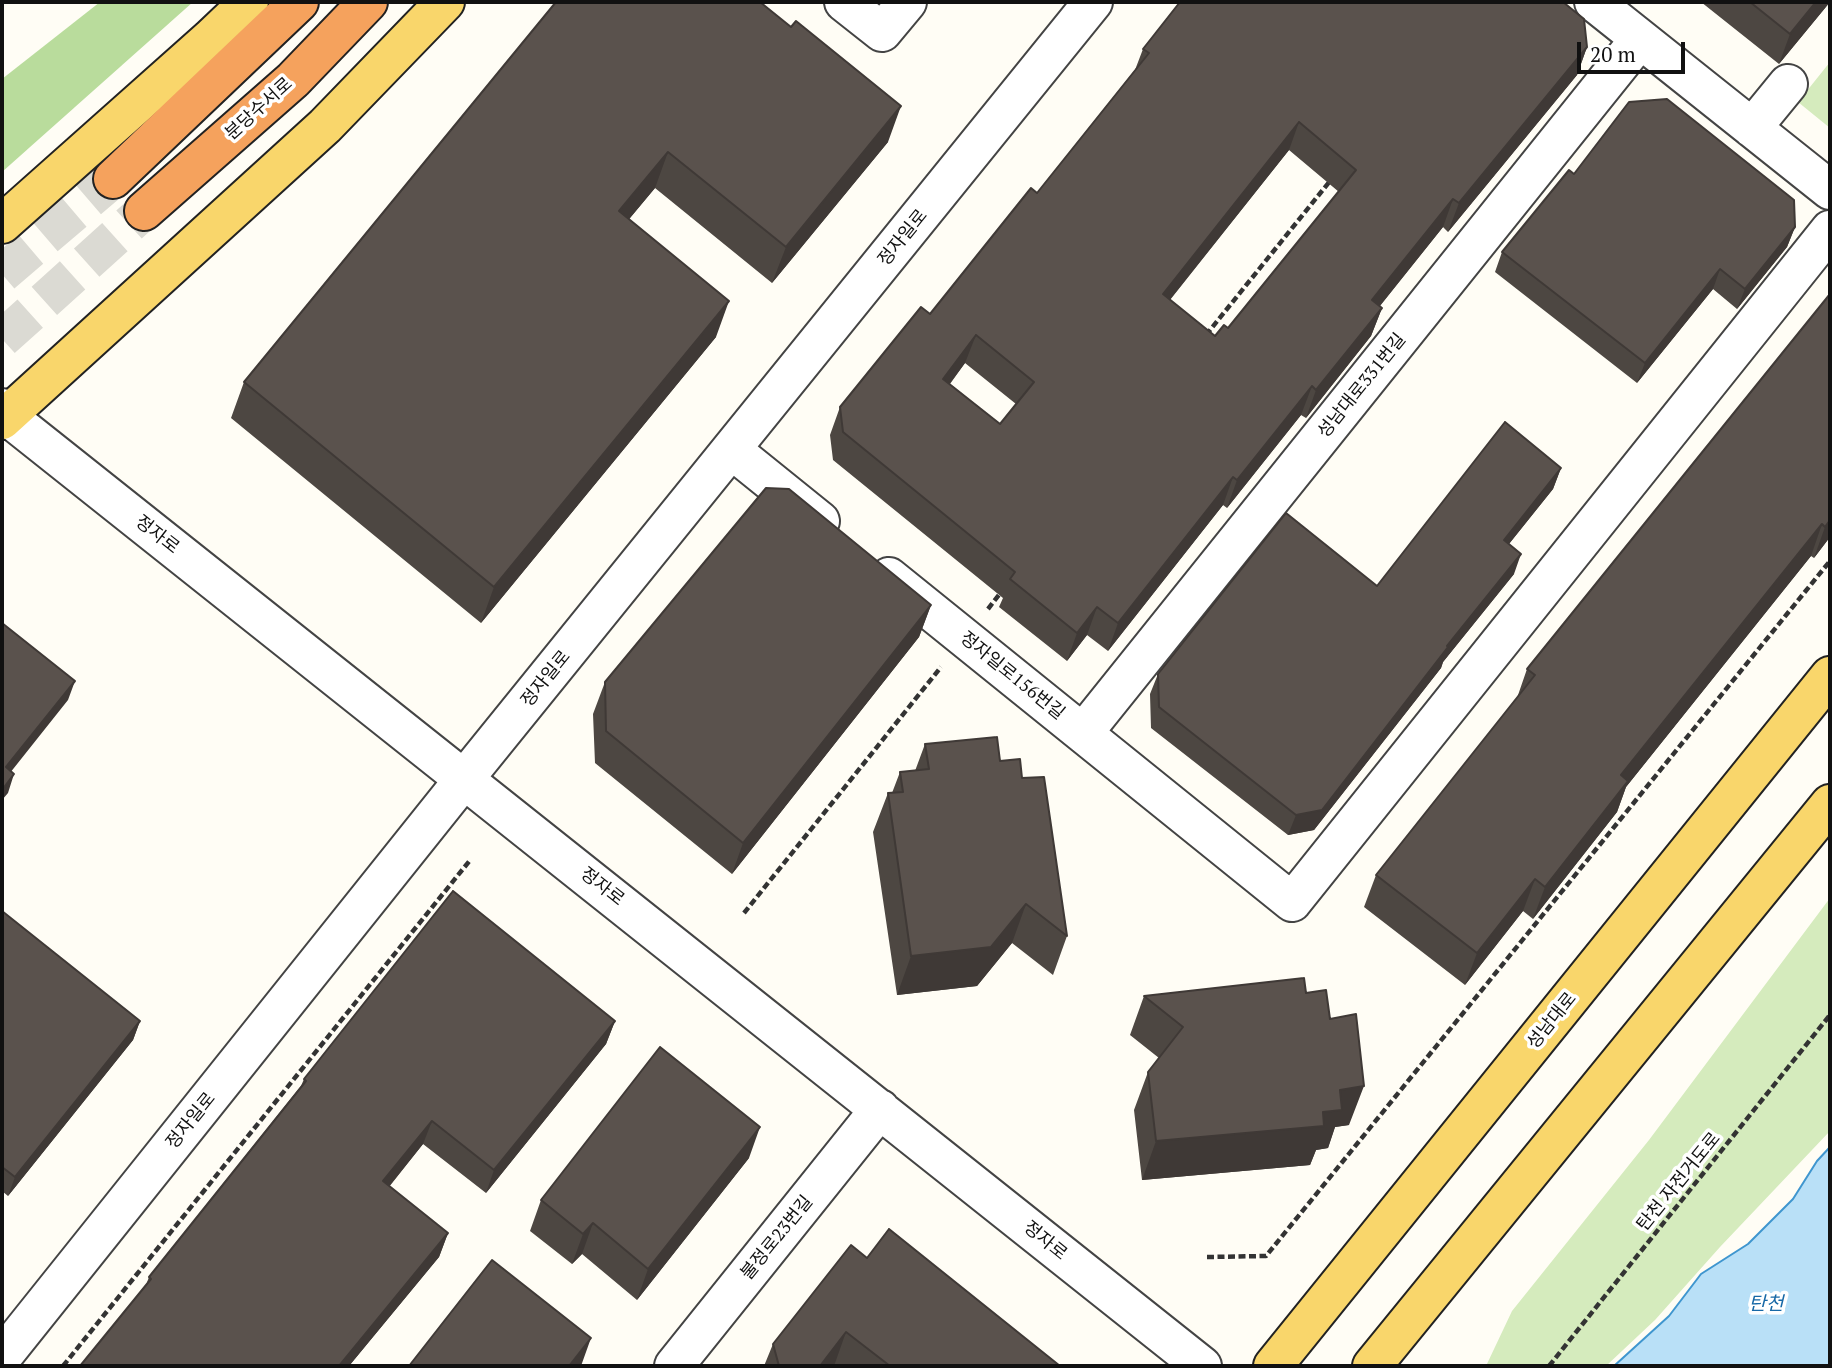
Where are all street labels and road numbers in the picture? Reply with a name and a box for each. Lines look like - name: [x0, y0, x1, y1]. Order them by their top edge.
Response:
- street label: 분당수서로: [221, 73, 297, 145]
- street label: 정자일로: [874, 205, 932, 271]
- street label: 성남대로331번길: [1313, 329, 1411, 443]
- street label: 정자로: [131, 511, 183, 559]
- street label: 정자일로156번길: [955, 627, 1069, 725]
- street label: 정자일로: [517, 646, 575, 712]
- street label: 정자로: [576, 863, 628, 911]
- street label: 성남대로: [1523, 988, 1581, 1054]
- street label: 정자일로: [162, 1088, 220, 1154]
- street label: 탄천 자전거도로: [1633, 1128, 1725, 1236]
- street label: 불정로23번길: [737, 1192, 817, 1284]
- street label: 정자로: [1019, 1217, 1071, 1265]

